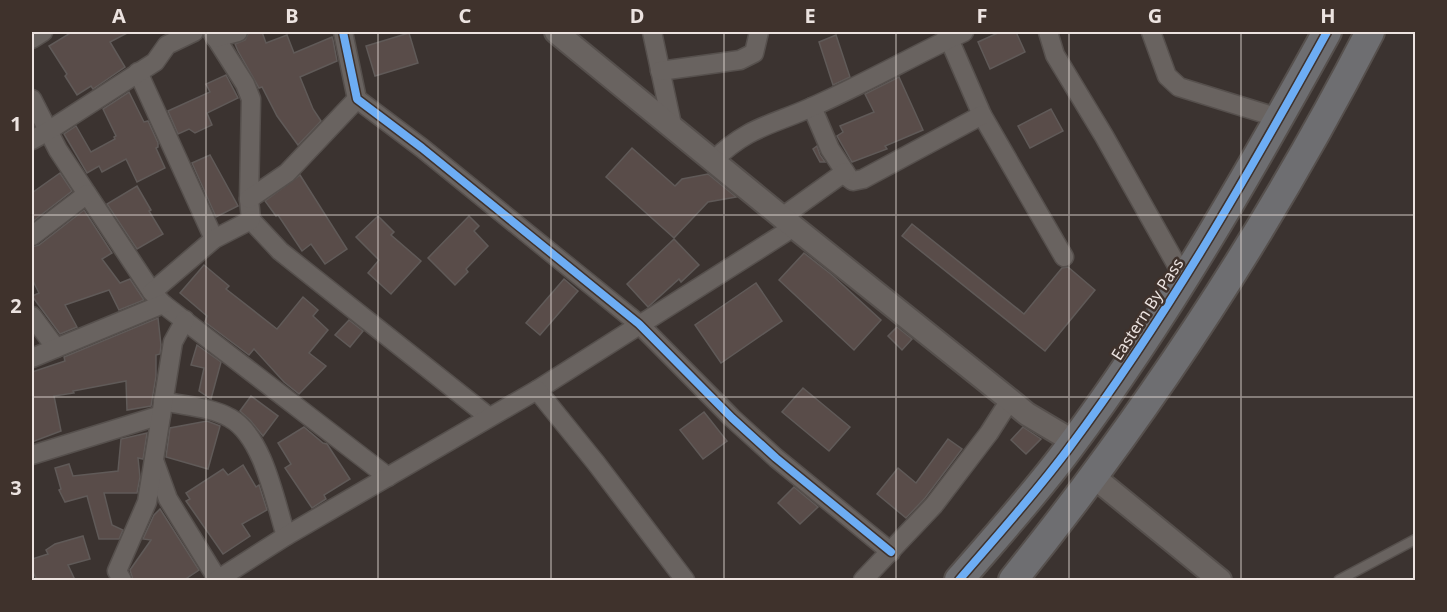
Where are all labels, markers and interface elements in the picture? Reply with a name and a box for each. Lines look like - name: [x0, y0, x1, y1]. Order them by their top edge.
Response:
- text: A: [112, 2, 126, 29]
- text: B: [285, 2, 299, 29]
- text: C: [459, 2, 472, 29]
- text: D: [630, 2, 644, 29]
- text: E: [804, 2, 816, 29]
- text: F: [977, 2, 987, 29]
- text: G: [1148, 2, 1162, 29]
- text: H: [1320, 2, 1336, 29]
- text: 1: [10, 110, 22, 137]
- street label: Eastern By Pass: [1106, 254, 1188, 364]
- text: 2: [10, 292, 22, 319]
- text: 3: [10, 474, 22, 501]

